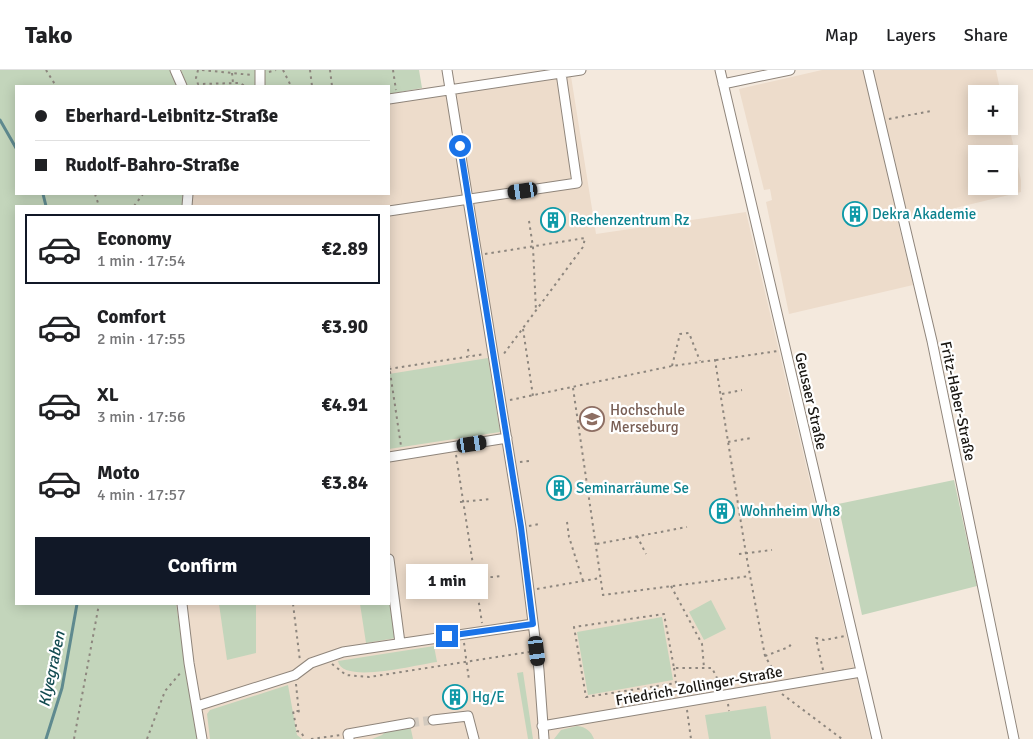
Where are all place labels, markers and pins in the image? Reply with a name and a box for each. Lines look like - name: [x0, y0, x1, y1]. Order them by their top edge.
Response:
- building icon: Dekra Akademie: [842, 201, 868, 227]
- place label: Dekra Akademie: [872, 205, 976, 223]
- building icon: Rechenzentrum Rz: [540, 207, 566, 233]
- place label: Rechenzentrum Rz: [570, 211, 690, 229]
- place label: Hochschule Merseburg: [610, 401, 685, 436]
- school or university icon: Hochschule Merseburg: [579, 406, 605, 432]
- building icon: Seminarräume Se: [546, 475, 572, 501]
- place label: Seminarräume Se: [576, 479, 689, 497]
- building icon: Wohnheim Wh8: [709, 498, 735, 524]
- place label: Wohnheim Wh8: [740, 502, 840, 520]
- building icon: Hg/E: [442, 684, 468, 710]
- place label: Hg/E: [472, 688, 505, 706]

